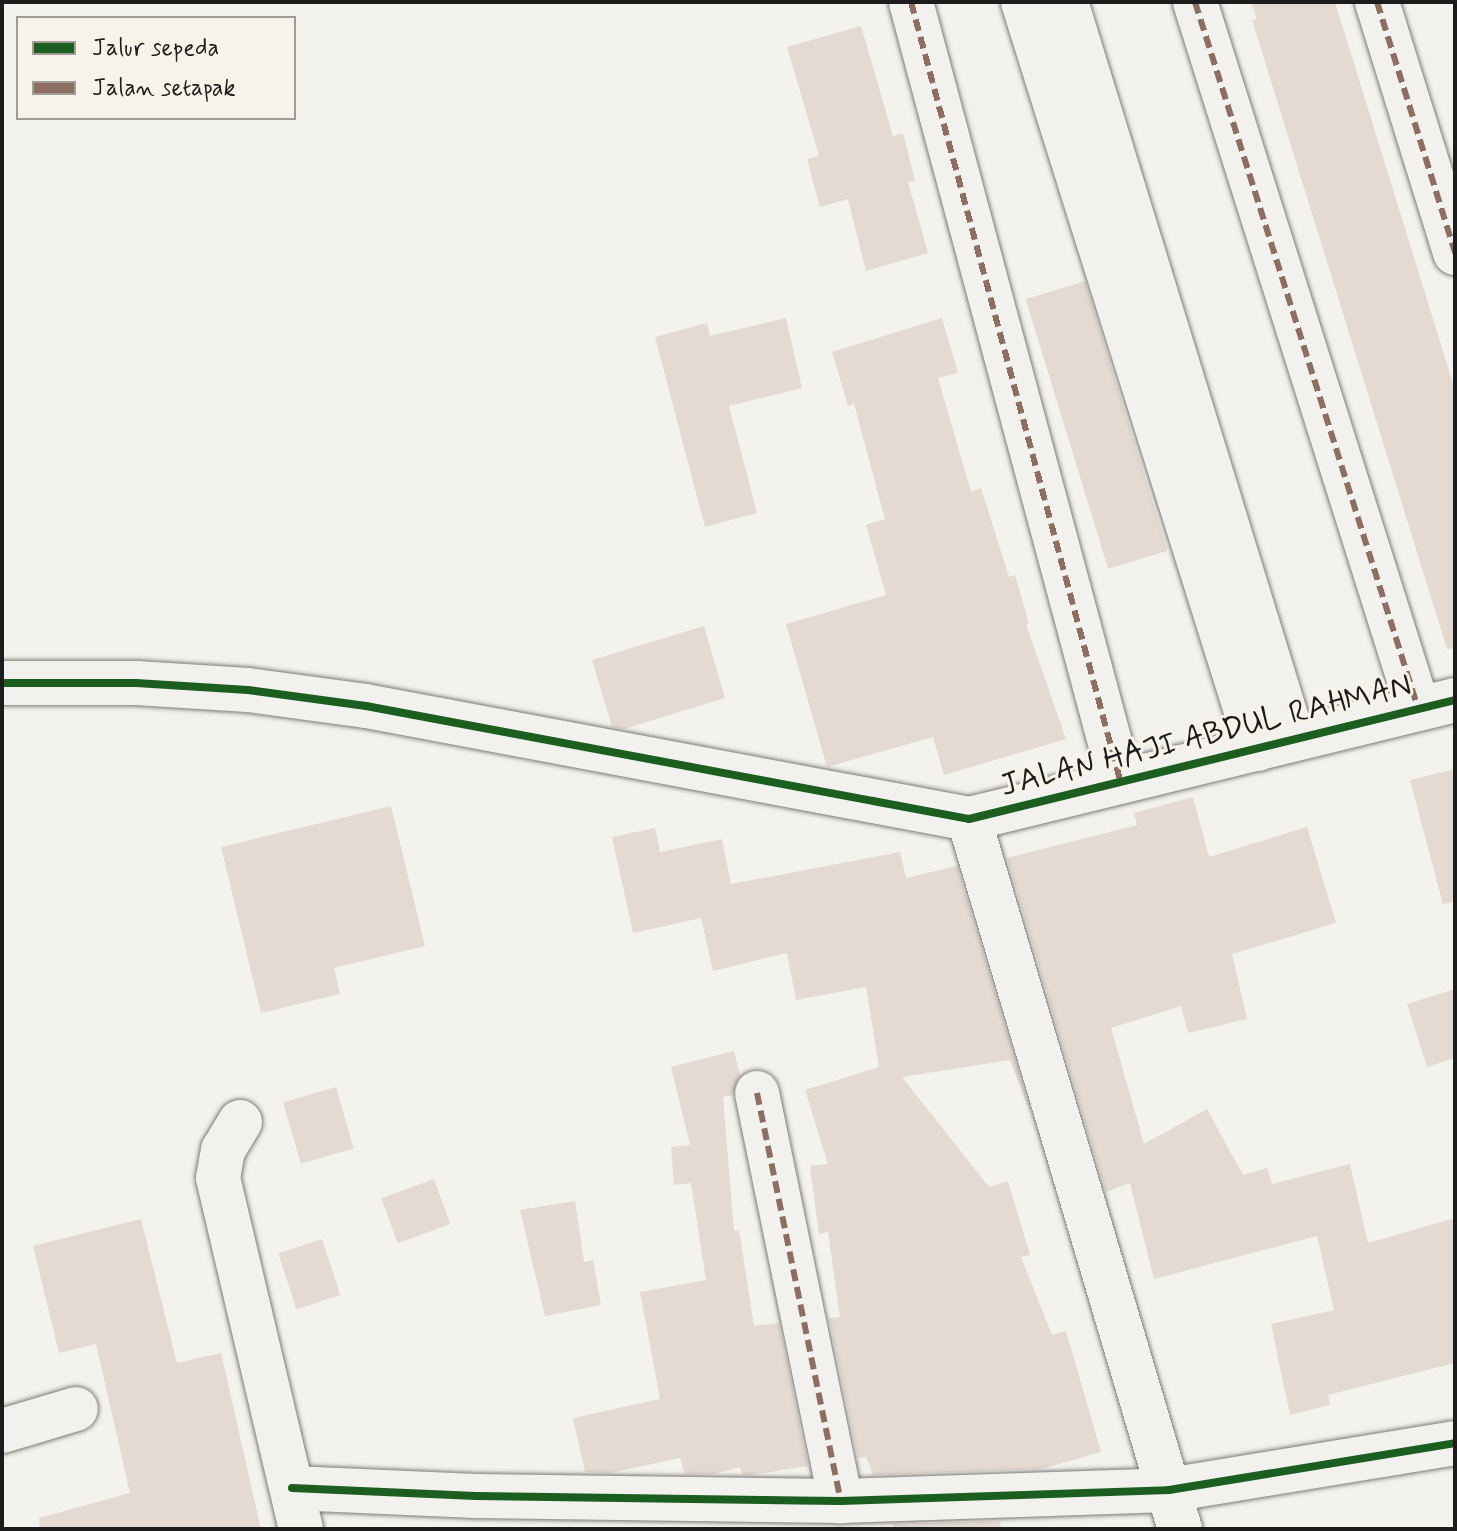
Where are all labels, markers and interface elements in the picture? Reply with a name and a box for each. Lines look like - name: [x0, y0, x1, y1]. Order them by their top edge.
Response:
- legend: [16, 16, 296, 120]
- text: Jalur sepeda: [92, 33, 219, 64]
- text: Jalan setapak: [92, 73, 236, 104]
- street label: JALAN HAJI ABDUL RAHMAN: [995, 666, 1417, 806]

